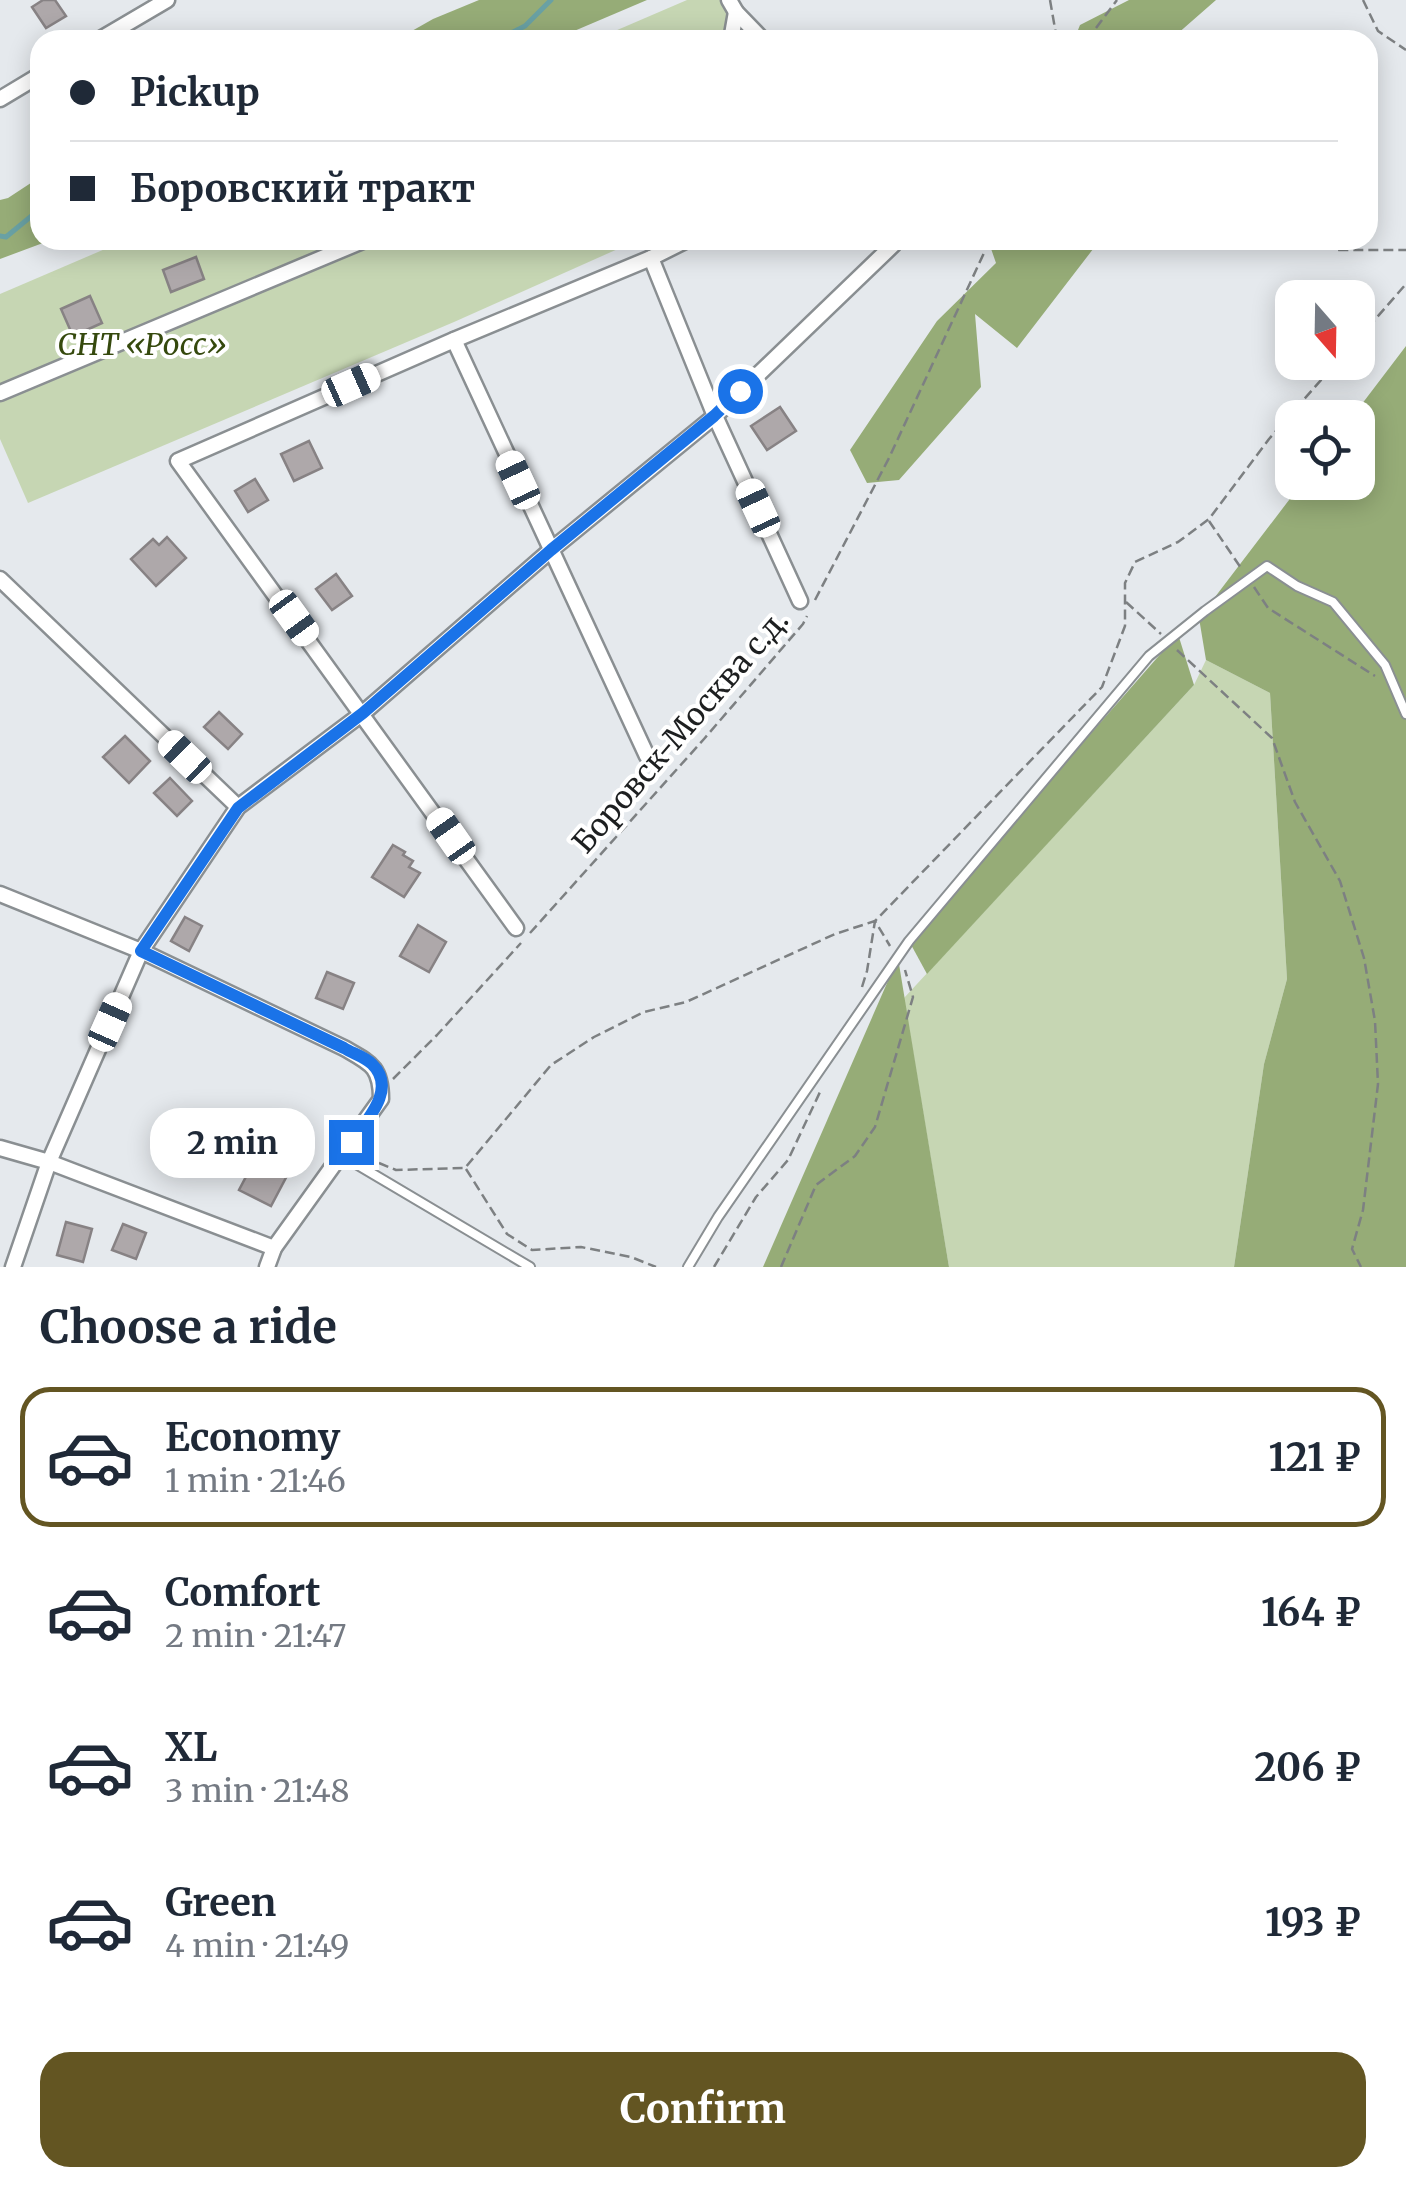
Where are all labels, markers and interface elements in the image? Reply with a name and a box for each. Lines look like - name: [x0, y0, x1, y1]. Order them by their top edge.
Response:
- text: Pickup: [130, 69, 260, 116]
- text: Боровский тракт: [130, 165, 475, 212]
- north arrow: [1275, 280, 1375, 380]
- map controls: [1275, 280, 1375, 500]
- park label: СНТ «Росс»: [57, 325, 227, 363]
- car: [317, 359, 385, 411]
- route start: [718, 369, 763, 414]
- button: locate: [1275, 400, 1375, 500]
- car: [492, 446, 544, 514]
- car: [732, 474, 784, 542]
- car: [264, 585, 324, 651]
- street label: Боровск-Москва с.д.: [564, 602, 796, 860]
- car: [153, 725, 217, 789]
- car: [422, 803, 480, 869]
- car: [84, 988, 136, 1056]
- callout: 2 min: [151, 1107, 316, 1177]
- route end: [329, 1120, 374, 1165]
- text: 2 min: [187, 1123, 278, 1163]
- text: Choose a ride: [40, 1299, 337, 1355]
- icon: car: [45, 1412, 135, 1502]
- text: Economy: [165, 1414, 340, 1461]
- text: 121 ₽: [1268, 1434, 1361, 1481]
- text: 1 min · 21:46: [165, 1461, 346, 1501]
- icon: car: [45, 1567, 135, 1657]
- text: Comfort: [165, 1569, 321, 1616]
- text: 164 ₽: [1261, 1589, 1361, 1636]
- text: 2 min · 21:47: [165, 1616, 346, 1656]
- icon: car: [45, 1722, 135, 1812]
- text: XL: [165, 1724, 217, 1771]
- text: 206 ₽: [1254, 1744, 1361, 1791]
- text: 3 min · 21:48: [165, 1771, 350, 1811]
- icon: car: [45, 1877, 135, 1967]
- text: Green: [165, 1879, 276, 1926]
- text: 193 ₽: [1265, 1899, 1361, 1946]
- text: 4 min · 21:49: [165, 1926, 349, 1966]
- button: Confirm: [40, 2052, 1366, 2167]

